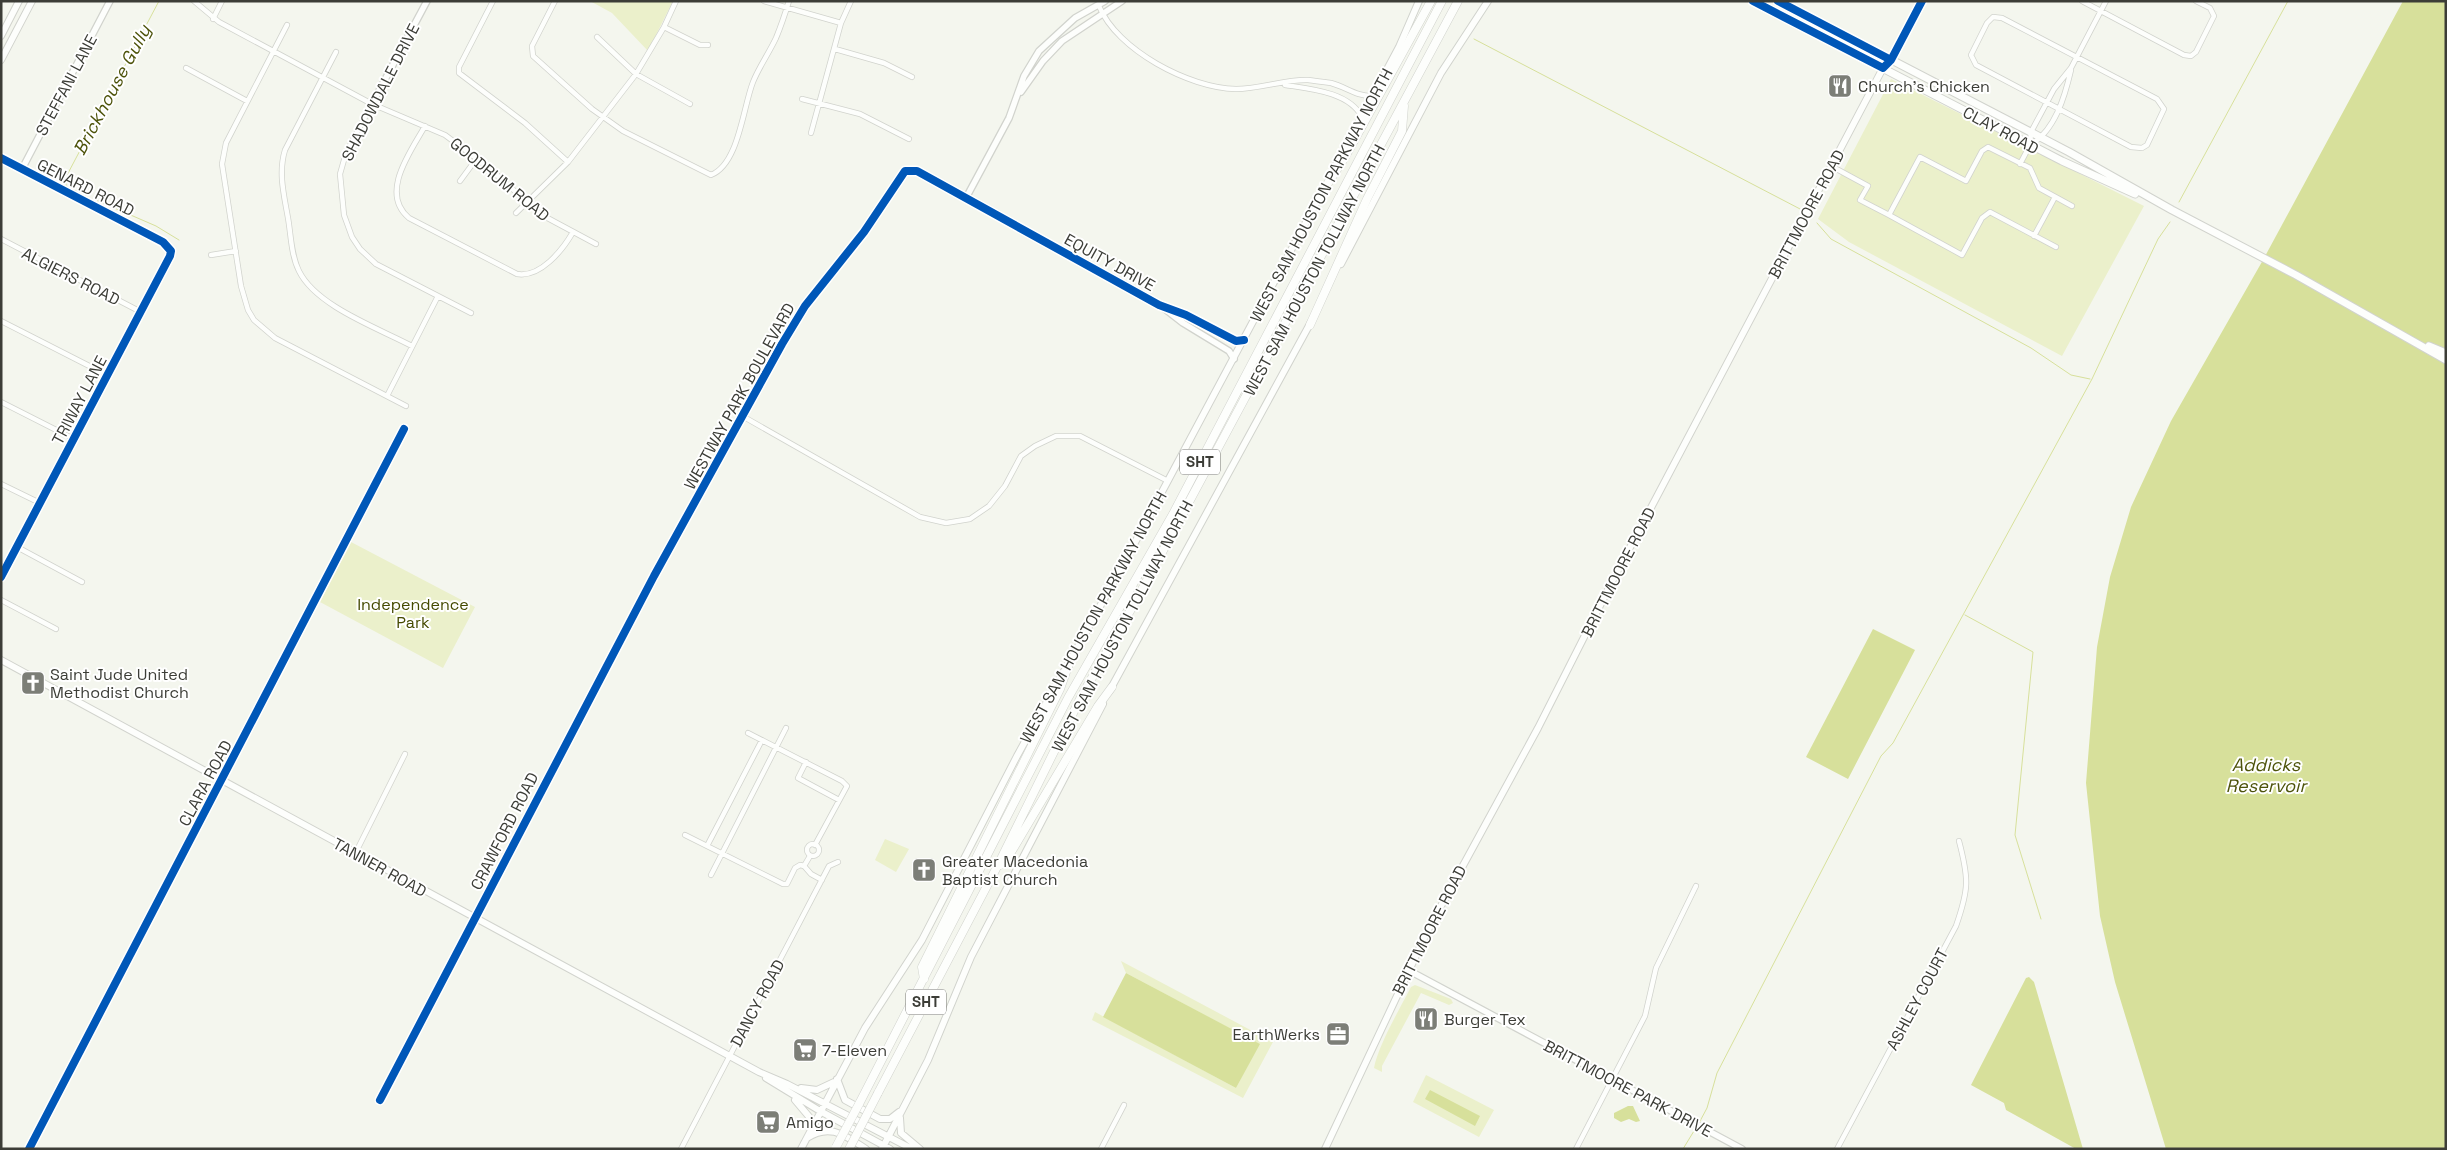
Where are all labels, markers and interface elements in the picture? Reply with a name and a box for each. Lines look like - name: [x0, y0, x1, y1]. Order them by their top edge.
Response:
- water label: Brickhouse Gully: [68, 20, 156, 159]
- street label: SHADOWDALE DRIVE: [337, 20, 424, 164]
- street label: STEFFANI LANE: [31, 31, 102, 139]
- street label: WEST SAM HOUSTON PARKWAY NORTH: [1245, 65, 1398, 326]
- restaurant icon: Church's Chicken: [1827, 73, 1853, 99]
- place label: Church's Chicken: [1858, 76, 1990, 97]
- street label: CLAY ROAD: [1959, 102, 2042, 159]
- street label: GOODRUM ROAD: [446, 133, 554, 226]
- street label: WEST SAM HOUSTON TOLLWAY NORTH: [1239, 141, 1390, 400]
- street label: BRITTMOORE ROAD: [1764, 146, 1849, 282]
- street label: GENARD ROAD: [34, 154, 138, 221]
- street label: EQUITY DRIVE: [1061, 229, 1159, 296]
- street label: ALGIERS ROAD: [18, 243, 123, 310]
- street label: WESTWAY PARK BOULEVARD: [679, 299, 800, 493]
- street label: TRIWAY LANE: [47, 352, 112, 448]
- road number: SHT: [1180, 450, 1220, 474]
- street label: WEST SAM HOUSTON PARKWAY NORTH: [1015, 488, 1172, 747]
- street label: WEST SAM HOUSTON TOLLWAY NORTH: [1047, 497, 1198, 756]
- street label: BRITTMOORE ROAD: [1577, 504, 1660, 641]
- park label: Independence Park: [357, 594, 469, 633]
- place label: Saint Jude United Methodist Church: [50, 664, 189, 703]
- church icon: Saint Jude United Methodist Church: [20, 670, 46, 696]
- street label: CLARA ROAD: [174, 737, 237, 830]
- water label: Addicks Reservoir: [2226, 753, 2309, 797]
- street label: CRAWFORD ROAD: [466, 769, 543, 894]
- street label: TANNER ROAD: [329, 833, 430, 902]
- place label: Greater Macedonia Baptist Church: [942, 851, 1088, 890]
- church icon: Greater Macedonia Baptist Church: [911, 857, 937, 883]
- street label: BRITTMOORE ROAD: [1388, 862, 1471, 999]
- street label: ASHLEY COURT: [1882, 945, 1953, 1054]
- street label: DANCY ROAD: [726, 956, 789, 1051]
- road number: SHT: [906, 990, 946, 1014]
- restaurant icon: Burger Tex: [1413, 1006, 1439, 1032]
- place label: Burger Tex: [1444, 1009, 1526, 1030]
- office icon: EarthWerks: [1325, 1021, 1351, 1047]
- place label: EarthWerks: [1232, 1024, 1320, 1045]
- street label: BRITTMOORE PARK DRIVE: [1540, 1035, 1716, 1142]
- supermarket icon: 7-Eleven: [792, 1037, 818, 1063]
- place label: 7-Eleven: [822, 1040, 887, 1061]
- supermarket icon: Amigo: [755, 1109, 781, 1135]
- place label: Amigo: [786, 1112, 834, 1133]

